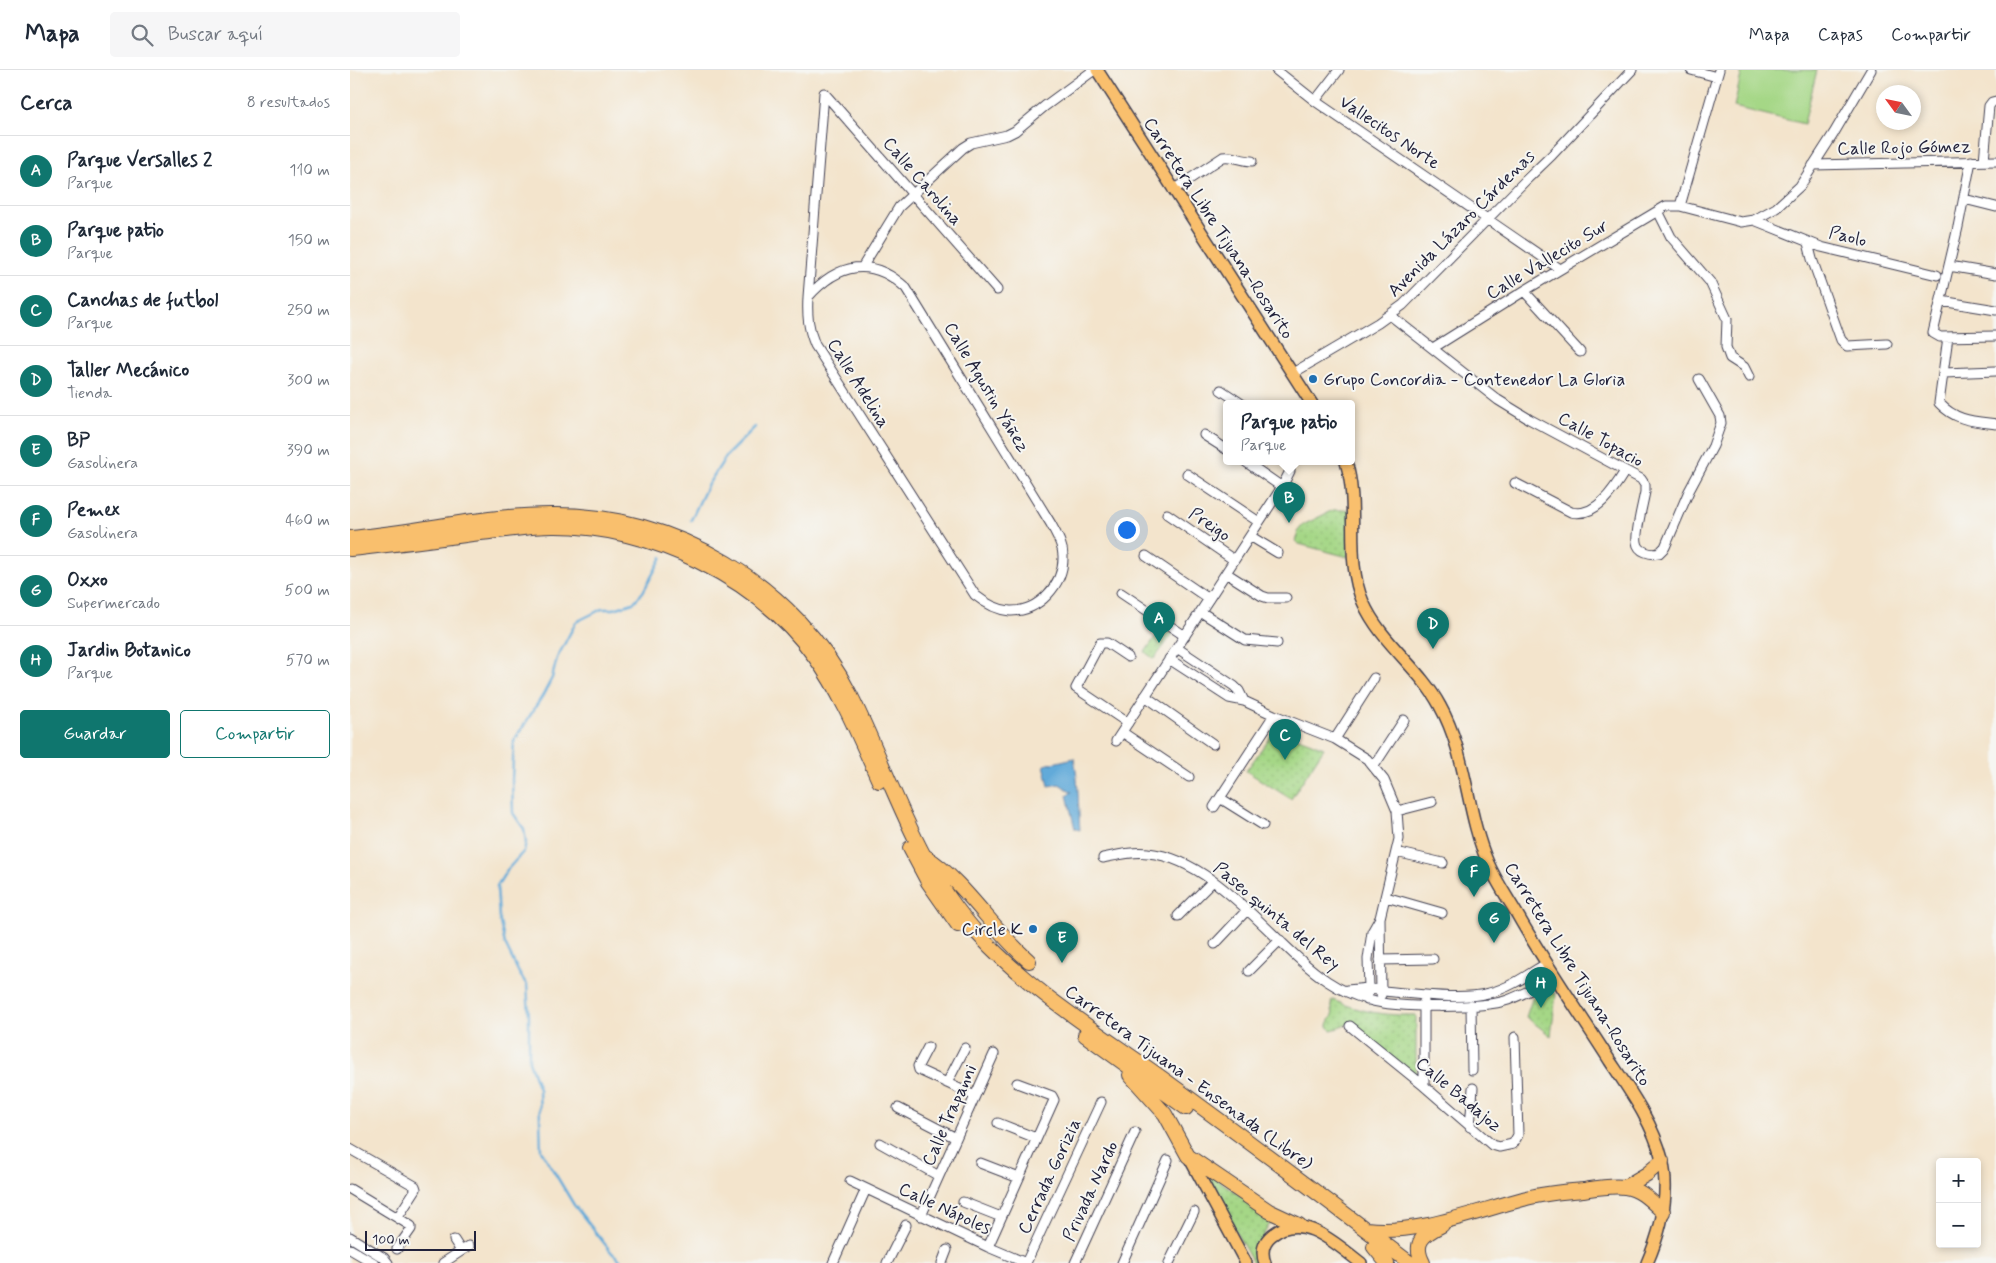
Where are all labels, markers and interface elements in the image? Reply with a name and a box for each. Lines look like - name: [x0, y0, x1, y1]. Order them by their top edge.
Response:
- search box: [110, 12, 460, 57]
- text: Mapa: [25, 19, 80, 50]
- icon: search: [128, 21, 156, 49]
- text: Buscar aquí: [168, 22, 263, 47]
- text: Mapa: [1749, 23, 1790, 47]
- text: Capas: [1818, 23, 1863, 47]
- text: Compartir: [1891, 23, 1971, 47]
- north arrow: [1876, 85, 1921, 130]
- text: Cerca: [20, 89, 73, 117]
- street label: Vallecitos Norte: [1334, 90, 1445, 175]
- text: 8 resultados: [247, 92, 330, 113]
- street label: Carretera Libre Tijuana-Rosarito: [1137, 113, 1299, 344]
- street label: Calle Carolina: [877, 132, 968, 231]
- street label: Calle Rojo Gómez: [1837, 135, 1971, 161]
- street label: Avenida Lázaro Cárdenas: [1383, 145, 1541, 303]
- text: Parque Versalles 2: [67, 148, 212, 173]
- text: A: [31, 160, 41, 181]
- text: 110 m: [289, 160, 330, 181]
- text: Parque: [67, 173, 113, 194]
- street label: Calle Vallecito Sur: [1482, 214, 1613, 306]
- text: Parque patio: [67, 218, 164, 243]
- street label: Paolo: [1826, 221, 1869, 253]
- text: B: [31, 230, 41, 251]
- text: 150 m: [288, 230, 330, 251]
- text: Parque: [67, 243, 113, 264]
- text: Canchas de futbol: [67, 288, 218, 313]
- text: C: [30, 300, 42, 321]
- text: 250 m: [287, 300, 330, 321]
- text: Parque: [67, 313, 113, 334]
- street label: Calle Agustin Yáñez: [938, 318, 1034, 457]
- street label: Calle Adelina: [821, 334, 895, 433]
- text: Taller Mecánico: [67, 358, 189, 383]
- place label: Grupo Concordia - Contenedor La Gloria: [1323, 368, 1625, 392]
- text: D: [30, 370, 42, 391]
- text: 300 m: [287, 370, 330, 391]
- marker: Grupo Concordia - Contenedor La Gloria: [1307, 373, 1319, 385]
- text: Tienda: [67, 383, 112, 404]
- popup: [1223, 400, 1355, 465]
- street label: Calle Topacio: [1553, 407, 1648, 473]
- text: Parque patio: [1241, 410, 1337, 435]
- text: BP: [67, 428, 90, 453]
- text: Parque: [1241, 435, 1287, 456]
- text: E: [31, 440, 41, 461]
- text: 390 m: [287, 440, 330, 461]
- text: Gasolinera: [67, 453, 138, 474]
- pin: B: [1273, 482, 1305, 523]
- text: Pemex: [67, 498, 120, 523]
- street label: Preigo: [1184, 502, 1235, 548]
- text: F: [32, 510, 40, 531]
- text: 460 m: [285, 510, 330, 531]
- your location: [1114, 517, 1140, 543]
- text: Gasolinera: [67, 523, 138, 544]
- text: Oxxo: [67, 568, 108, 593]
- text: G: [31, 580, 41, 601]
- text: 500 m: [285, 580, 330, 601]
- text: Supermercado: [67, 593, 160, 614]
- pin: A: [1143, 602, 1175, 643]
- pin: D: [1417, 608, 1449, 649]
- text: Jardin Botanico: [67, 638, 191, 663]
- text: H: [31, 650, 41, 671]
- text: 570 m: [286, 650, 330, 671]
- text: Parque: [67, 663, 113, 684]
- button: Guardar: [20, 710, 170, 758]
- button: Compartir: [180, 710, 330, 758]
- pin: C: [1269, 719, 1301, 760]
- pin: F: [1458, 856, 1490, 897]
- street label: Paseo quinta del Rey: [1208, 857, 1345, 977]
- street label: Carretera Libre Tijuana-Rosarito: [1498, 858, 1656, 1091]
- pin: G: [1478, 902, 1510, 943]
- place label: Circle K: [961, 918, 1023, 942]
- pin: E: [1046, 922, 1078, 963]
- marker: Circle K: [1027, 923, 1039, 935]
- pin: H: [1525, 967, 1557, 1008]
- street label: Carretera Tijuana - Ensenada (Libre): [1060, 980, 1318, 1176]
- street label: Calle Badajoz: [1410, 1052, 1506, 1138]
- street label: Calle Trapanni: [917, 1061, 983, 1170]
- street label: Cerrada Gorizia: [1013, 1115, 1087, 1238]
- street label: Privada Nardo: [1057, 1137, 1125, 1245]
- map controls: [1936, 1158, 1981, 1248]
- button: +: [1936, 1158, 1981, 1203]
- street label: Calle Nápoles: [895, 1177, 995, 1241]
- button: −: [1936, 1203, 1981, 1248]
- scale bar: [365, 1228, 476, 1251]
- text: 100 m: [372, 1231, 410, 1249]

